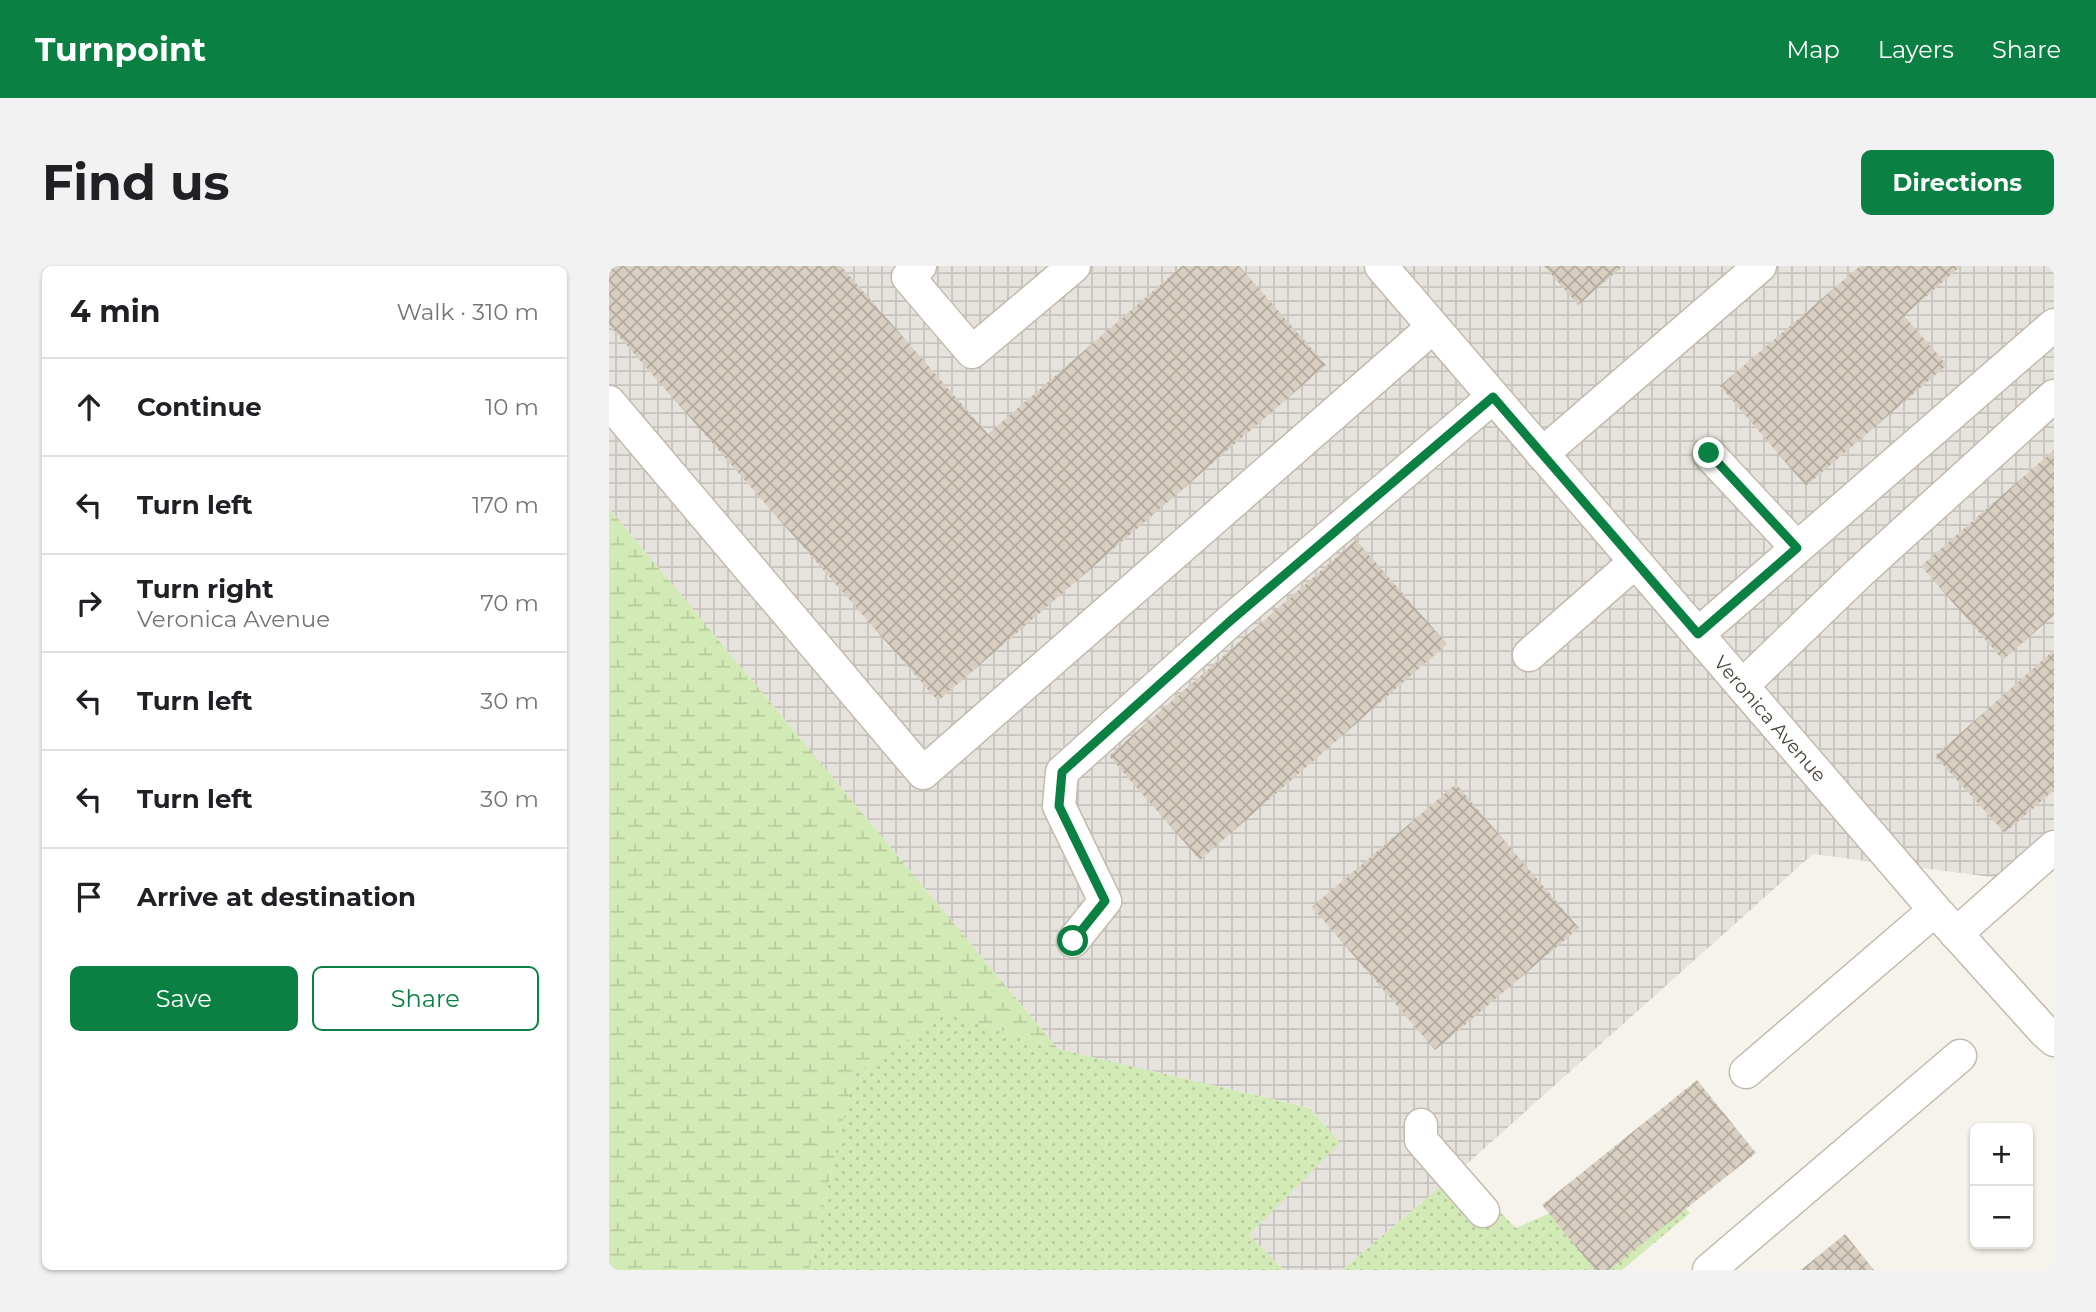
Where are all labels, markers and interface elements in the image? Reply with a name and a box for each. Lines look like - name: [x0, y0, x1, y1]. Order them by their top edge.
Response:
- text: Turnpoint: [35, 29, 206, 69]
- text: Map: [1786, 35, 1840, 64]
- text: Layers: [1878, 35, 1954, 64]
- text: Share: [1992, 35, 2061, 64]
- button: Directions: [1861, 150, 2054, 215]
- text: Find us: [42, 153, 230, 212]
- text: 4 min: [70, 293, 160, 330]
- text: Walk · 310 m: [396, 298, 539, 326]
- icon: ahead: [70, 388, 108, 426]
- text: Continue: [137, 391, 262, 423]
- text: 10 m: [485, 393, 539, 421]
- route end: [1693, 437, 1724, 468]
- icon: left: [70, 486, 108, 524]
- text: Turn left: [137, 489, 253, 521]
- text: 170 m: [472, 491, 539, 519]
- text: Turn right: [137, 573, 273, 605]
- icon: right: [70, 584, 108, 622]
- text: 70 m: [480, 589, 539, 617]
- text: Veronica Avenue: [137, 605, 330, 633]
- street label: Veronica Avenue: [1709, 651, 1831, 787]
- icon: left: [70, 682, 108, 720]
- text: Turn left: [137, 685, 253, 717]
- text: 30 m: [480, 687, 539, 715]
- icon: left: [70, 780, 108, 818]
- text: Turn left: [137, 783, 253, 815]
- text: 30 m: [480, 785, 539, 813]
- icon: arrive: [70, 878, 108, 916]
- text: Arrive at destination: [137, 881, 416, 913]
- route start: [1057, 925, 1088, 956]
- button: Save: [70, 966, 298, 1031]
- button: Share: [312, 966, 539, 1031]
- map controls: [1970, 1123, 2033, 1249]
- button: +: [1970, 1123, 2033, 1186]
- button: −: [1970, 1186, 2033, 1249]

